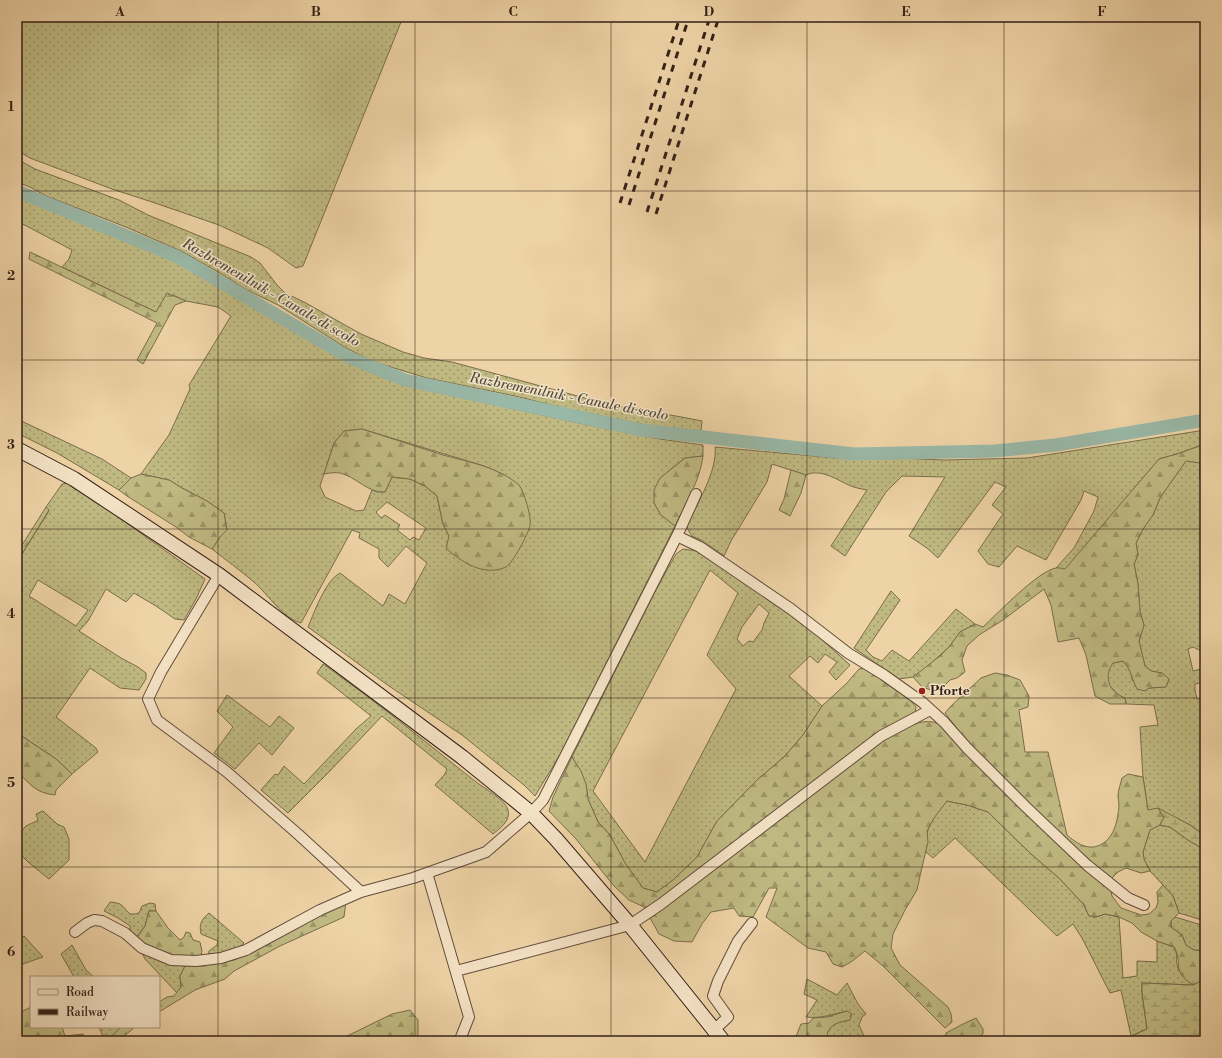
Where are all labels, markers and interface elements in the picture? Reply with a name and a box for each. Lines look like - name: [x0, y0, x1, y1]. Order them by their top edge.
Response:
- text: A: [114, 4, 125, 20]
- text: B: [311, 4, 321, 20]
- text: C: [508, 4, 518, 20]
- text: D: [704, 4, 714, 20]
- text: E: [901, 4, 911, 20]
- text: F: [1097, 4, 1107, 20]
- text: 1: [8, 99, 15, 115]
- water label: Razbremenilnik - Canale di scolo: [178, 234, 363, 351]
- text: 2: [7, 268, 15, 284]
- water label: Razbremenilnik - Canale di scolo: [467, 369, 670, 425]
- text: 3: [7, 437, 15, 453]
- text: 4: [7, 606, 16, 622]
- place label: Pforte: [930, 683, 970, 699]
- marker: Pforte: [917, 686, 927, 696]
- text: 5: [7, 775, 15, 791]
- text: 6: [7, 944, 15, 960]
- legend: [30, 976, 160, 1028]
- text: Road: [66, 985, 94, 1000]
- text: Railway: [66, 1005, 108, 1020]

